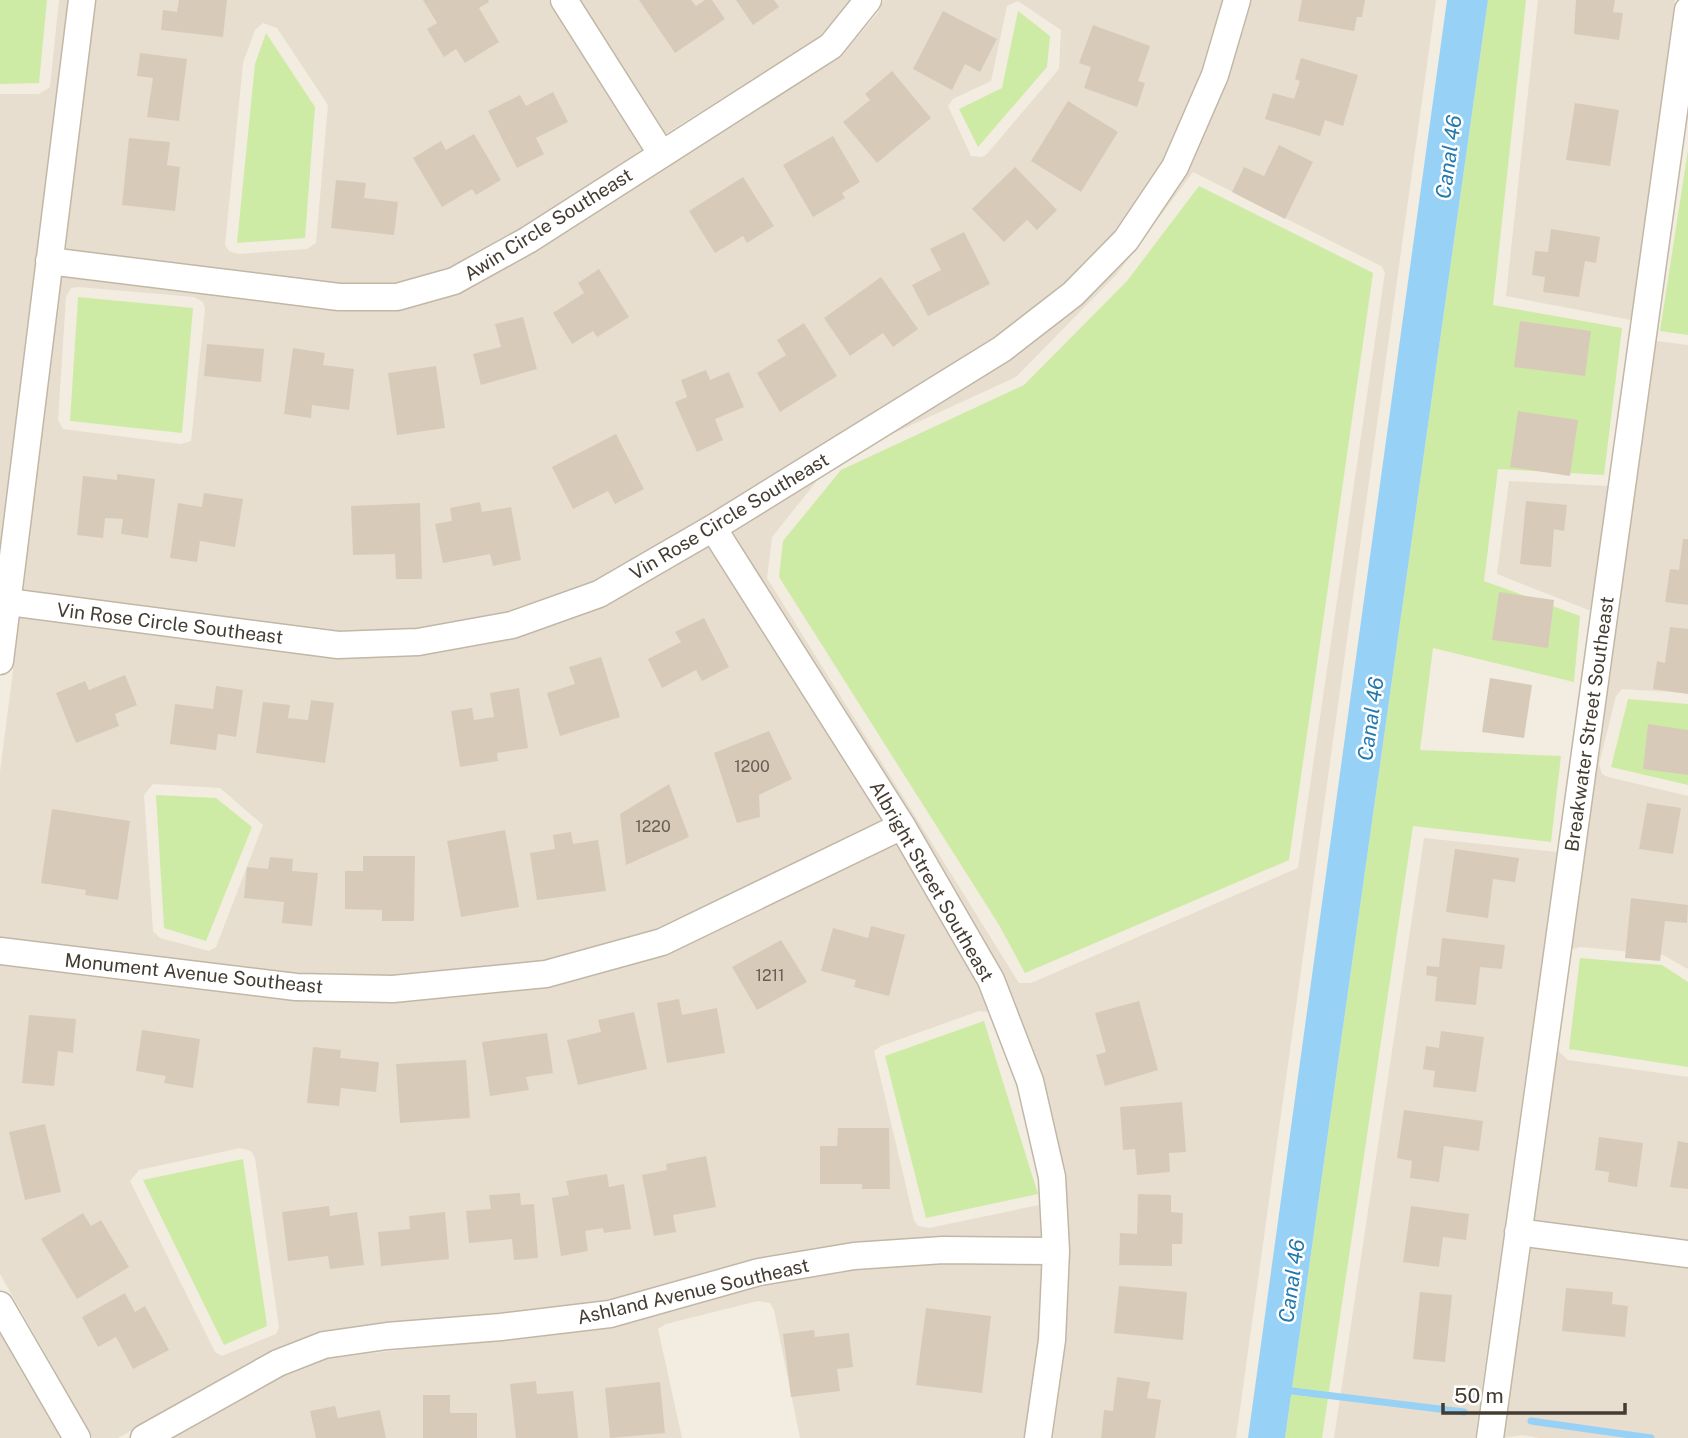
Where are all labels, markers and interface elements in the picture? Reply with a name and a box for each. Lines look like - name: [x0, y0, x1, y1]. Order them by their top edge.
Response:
- water label: Canal 46: [1430, 113, 1467, 200]
- street label: Awin Circle Southeast: [460, 163, 636, 285]
- street label: Vin Rose Circle Southeast: [626, 448, 832, 584]
- street label: Breakwater Street Southeast: [1560, 595, 1618, 853]
- street label: Vin Rose Circle Southeast: [56, 598, 284, 648]
- water label: Canal 46: [1352, 675, 1389, 762]
- house number: 1200: [734, 757, 770, 776]
- street label: Albright Street Southeast: [866, 777, 998, 985]
- house number: 1220: [635, 817, 671, 836]
- street label: Monument Avenue Southeast: [64, 948, 324, 998]
- house number: 1211: [755, 966, 785, 985]
- water label: Canal 46: [1273, 1237, 1310, 1324]
- street label: Ashland Avenue Southeast: [575, 1254, 811, 1328]
- scale bar: [1443, 1372, 1625, 1416]
- text: 50 m: [1454, 1383, 1504, 1408]

